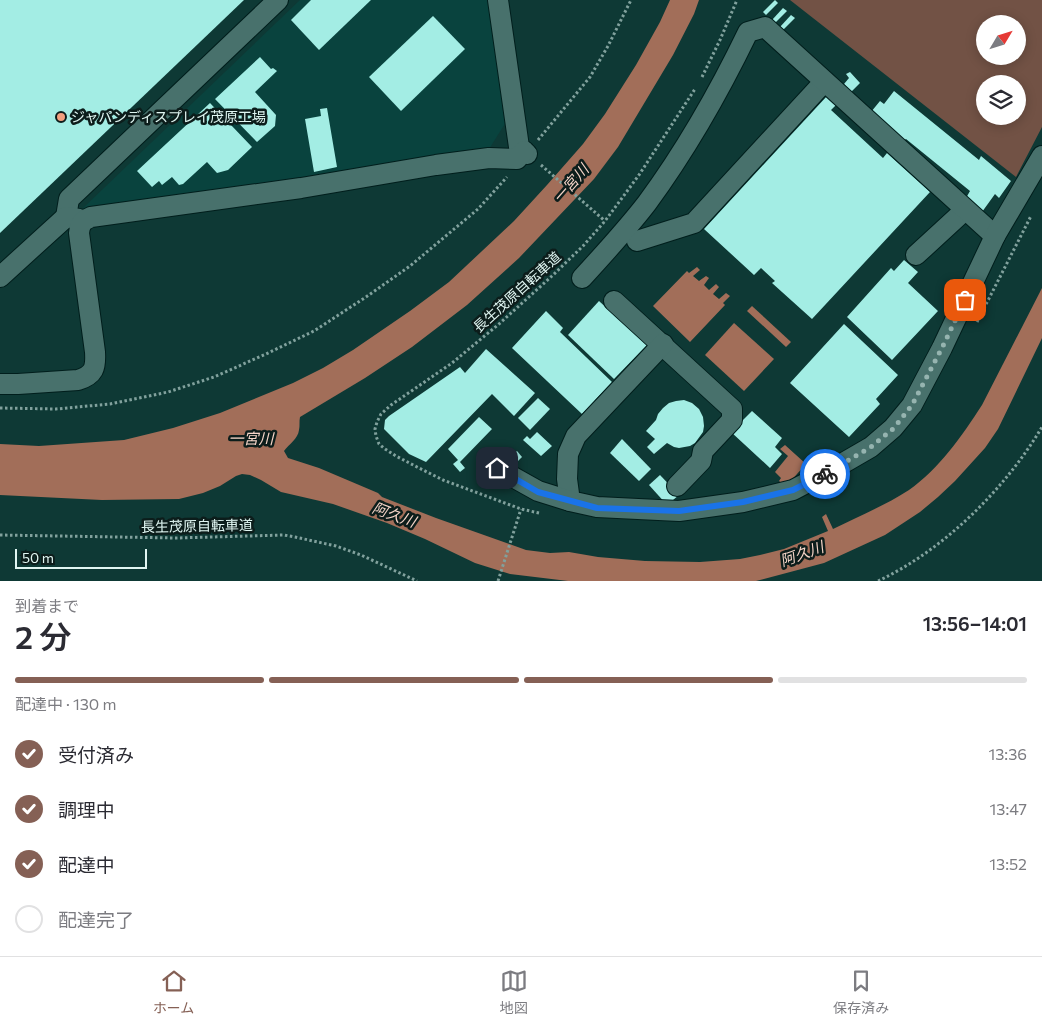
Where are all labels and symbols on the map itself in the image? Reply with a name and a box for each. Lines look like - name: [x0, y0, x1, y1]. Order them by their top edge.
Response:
- north arrow: [976, 15, 1026, 65]
- place label: ジャパンディスプレイ茂原工場: [71, 108, 266, 125]
- marker: ジャパンディスプレイ茂原工場: [55, 111, 67, 123]
- water label: 一宮川: [549, 159, 593, 206]
- street label: 長生茂原自転車道: [469, 248, 564, 335]
- pin: [944, 279, 986, 321]
- water label: 一宮川: [228, 429, 275, 447]
- pin: [476, 447, 518, 489]
- courier: [800, 449, 850, 499]
- water label: 阿久川: [370, 498, 420, 531]
- street label: 長生茂原自転車道: [141, 516, 253, 535]
- water label: 阿久川: [777, 536, 828, 569]
- scale bar: [15, 546, 148, 569]

